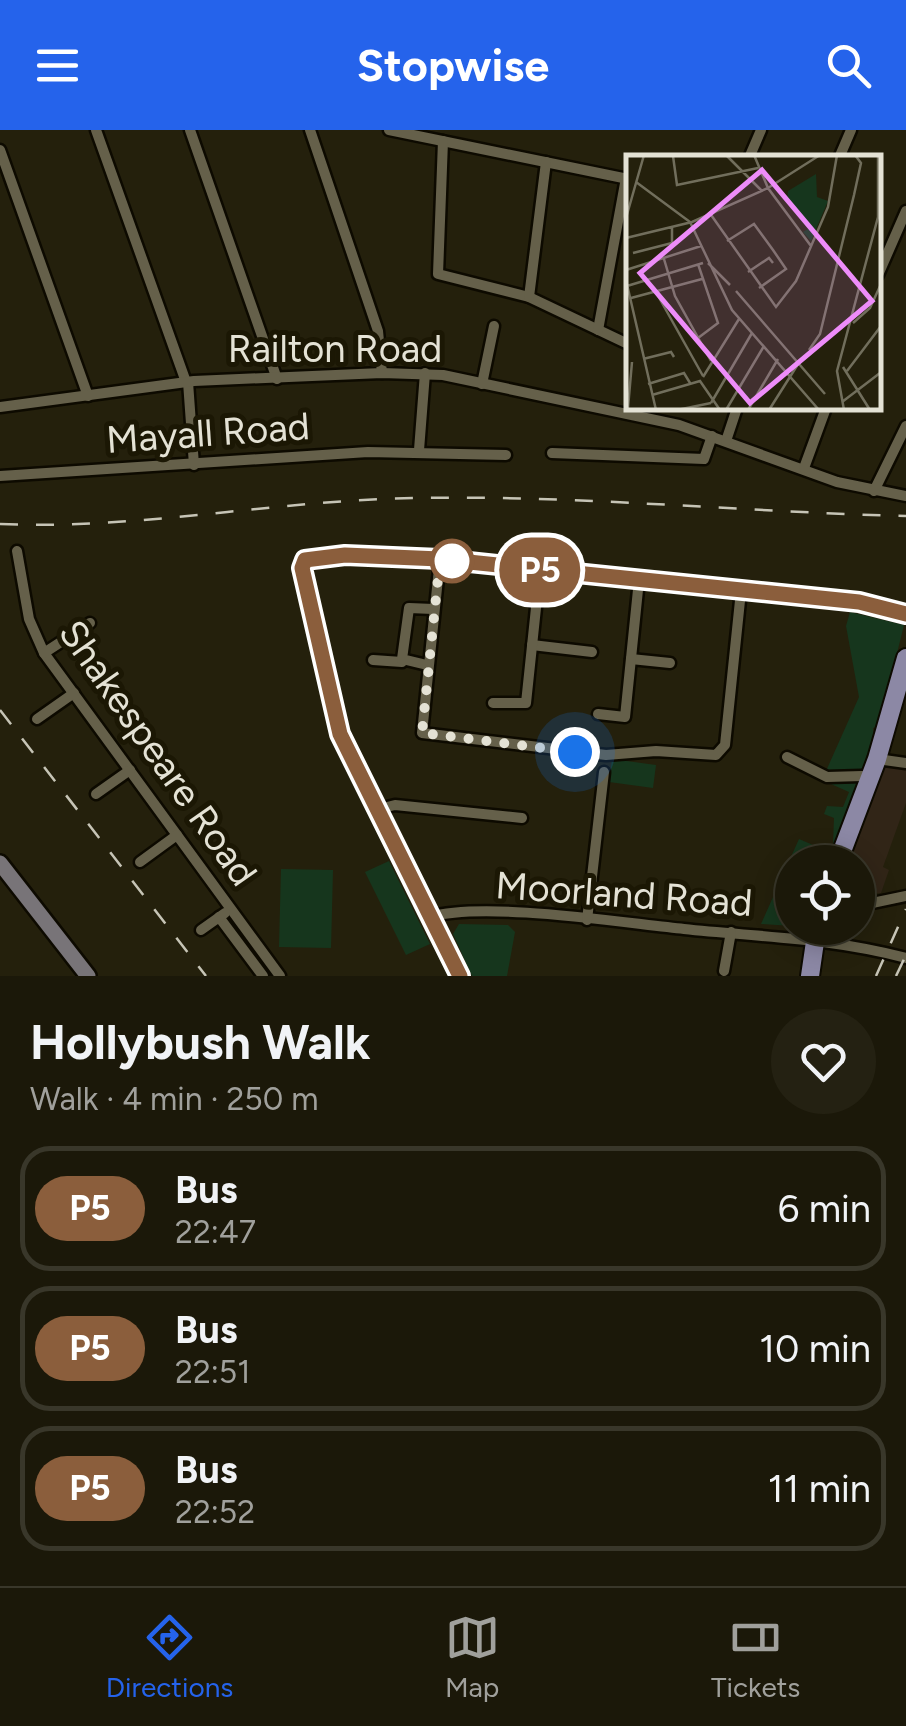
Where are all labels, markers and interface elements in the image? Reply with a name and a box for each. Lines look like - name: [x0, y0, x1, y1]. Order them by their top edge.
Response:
- icon: menu: [30, 38, 85, 93]
- text: Stopwise: [357, 38, 549, 92]
- icon: search: [821, 38, 876, 93]
- inset map: [626, 155, 881, 410]
- street label: Railton Road: [228, 326, 442, 372]
- street label: Mayall Road: [105, 403, 311, 463]
- line badge: P5: [495, 538, 585, 602]
- unlabelled marker: [431, 540, 473, 582]
- text: P5: [519, 549, 561, 591]
- street label: Shakespeare Road: [49, 611, 267, 895]
- your location: [550, 727, 600, 777]
- map controls: [775, 845, 875, 945]
- button: locate: [775, 845, 875, 945]
- street label: Moorland Road: [494, 862, 754, 926]
- button: heart: [771, 1009, 876, 1114]
- text: Hollybush Walk: [30, 1013, 371, 1071]
- text: Walk · 4 min · 250 m: [30, 1080, 318, 1118]
- text: Bus: [175, 1167, 238, 1213]
- text: 6 min: [778, 1186, 871, 1232]
- text: P5: [69, 1187, 111, 1229]
- text: 22:47: [175, 1213, 256, 1251]
- text: Bus: [175, 1307, 238, 1353]
- text: 10 min: [759, 1326, 871, 1372]
- text: P5: [69, 1327, 111, 1369]
- text: 22:51: [175, 1353, 251, 1391]
- text: Bus: [175, 1447, 238, 1493]
- text: 11 min: [768, 1466, 871, 1512]
- text: P5: [69, 1467, 111, 1509]
- text: 22:52: [175, 1493, 255, 1531]
- tab: Directions: [106, 1610, 233, 1704]
- tab: Map: [445, 1610, 500, 1704]
- tab: Tickets: [711, 1610, 800, 1704]

